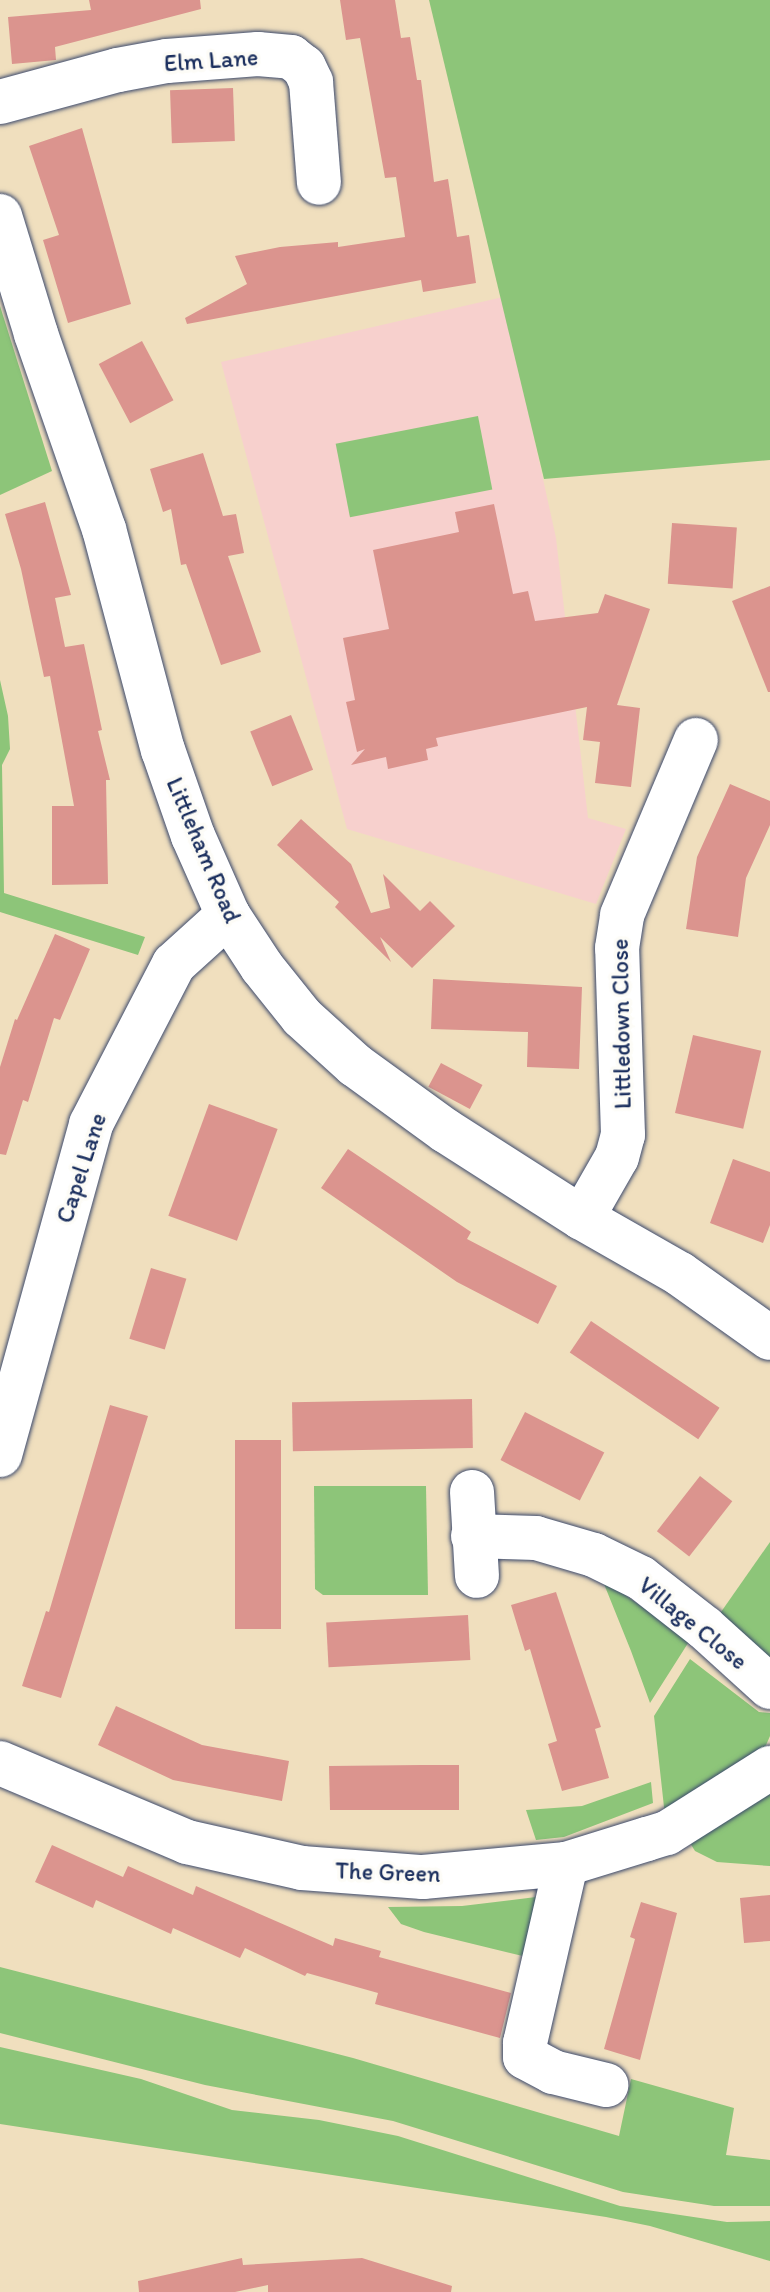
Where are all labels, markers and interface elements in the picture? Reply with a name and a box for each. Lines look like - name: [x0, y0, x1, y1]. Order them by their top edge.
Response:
- street label: Elm Lane: [163, 42, 259, 78]
- street label: Littleham Road: [160, 773, 248, 927]
- street label: Littledown Close: [605, 939, 637, 1109]
- street label: Capel Lane: [50, 1109, 112, 1227]
- street label: Village Close: [633, 1570, 753, 1676]
- street label: The Green: [335, 1856, 441, 1888]

